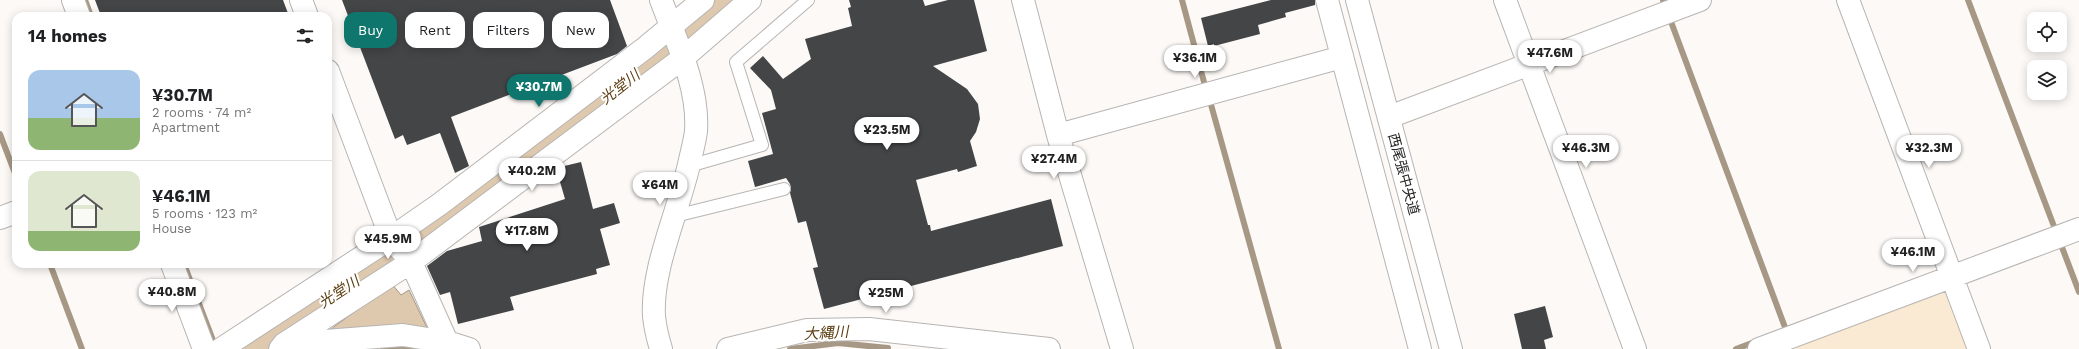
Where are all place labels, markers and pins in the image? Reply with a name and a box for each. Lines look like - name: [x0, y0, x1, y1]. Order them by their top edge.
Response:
- pin: ¥47.6M: [1517, 40, 1583, 74]
- pin: ¥36.1M: [1162, 45, 1228, 79]
- pin: ¥30.7M: [506, 74, 572, 108]
- pin: ¥23.5M: [854, 117, 920, 151]
- pin: ¥46.3M: [1553, 135, 1619, 169]
- pin: ¥32.3M: [1896, 135, 1962, 169]
- pin: ¥27.4M: [1021, 146, 1087, 180]
- pin: ¥40.2M: [499, 158, 565, 192]
- pin: ¥64M: [636, 172, 684, 206]
- pin: ¥17.8M: [494, 218, 560, 252]
- pin: ¥45.9M: [355, 226, 421, 260]
- pin: ¥46.1M: [1880, 239, 1946, 273]
- pin: ¥40.8M: [139, 279, 205, 313]
- pin: ¥25M: [862, 280, 910, 314]

